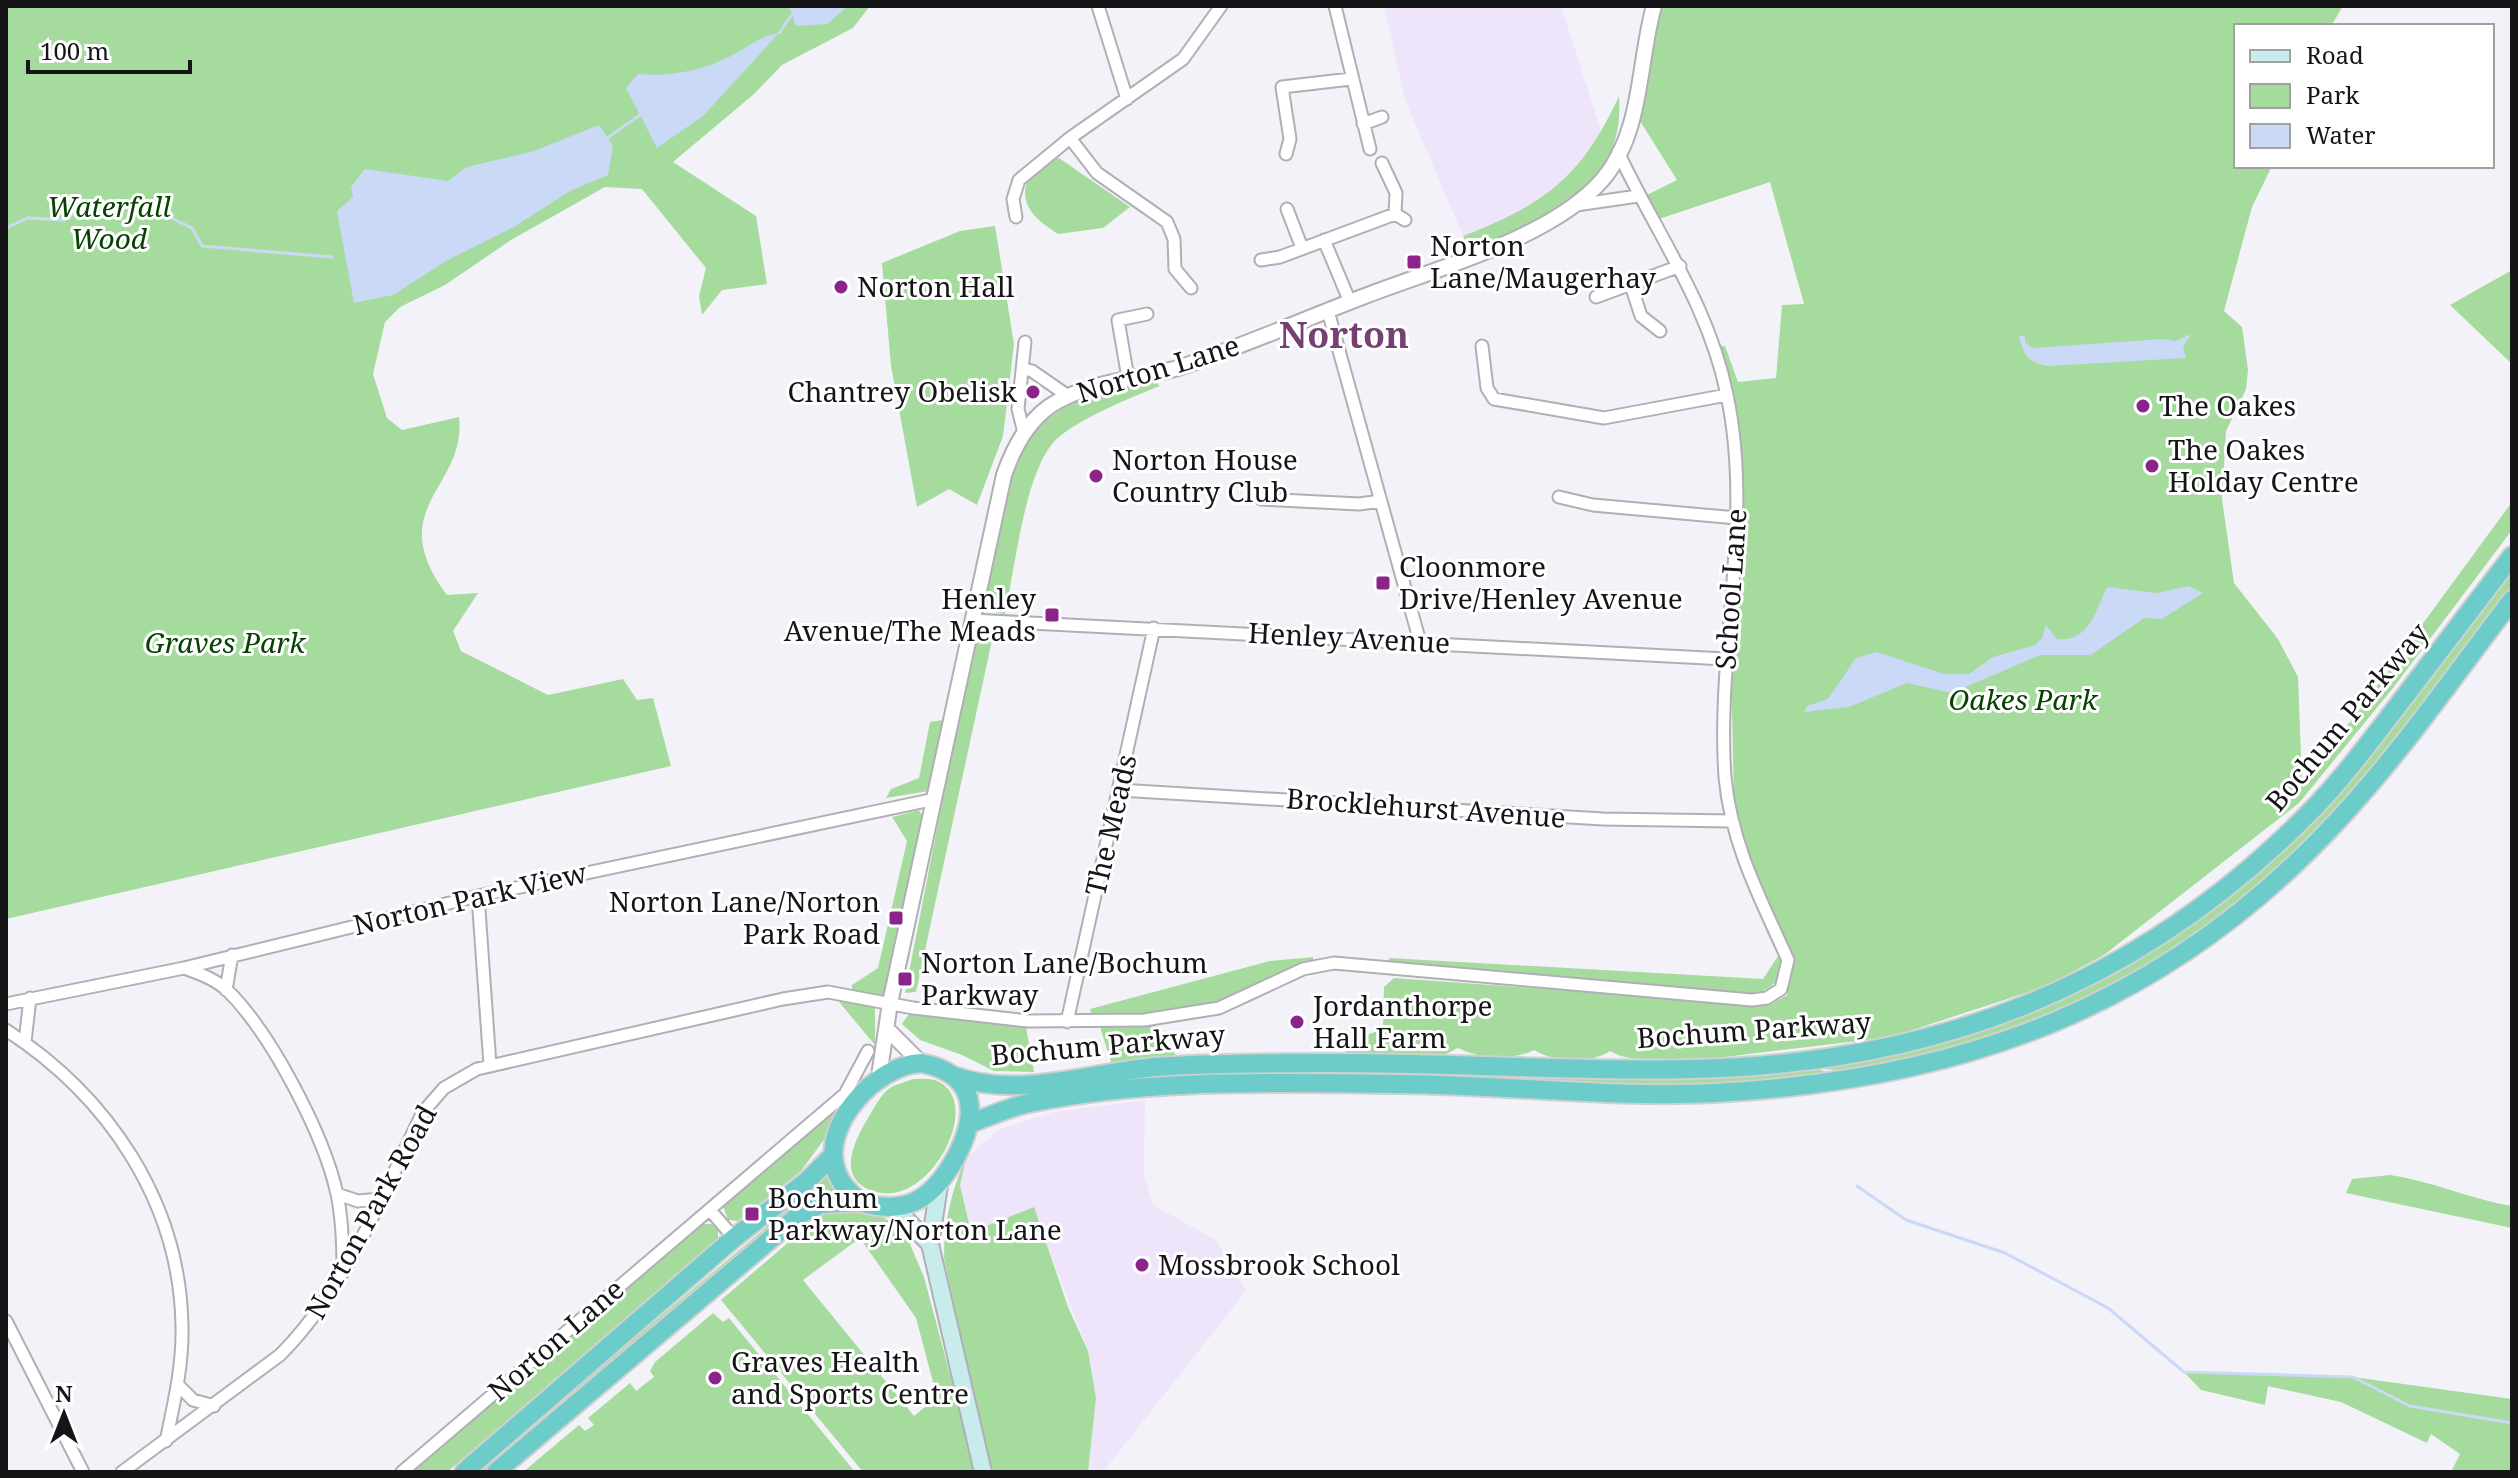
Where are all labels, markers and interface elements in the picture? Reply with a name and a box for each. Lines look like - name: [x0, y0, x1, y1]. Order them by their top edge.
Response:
- scale bar: [28, 24, 190, 74]
- legend: [2234, 24, 2494, 168]
- text: 100 m: [40, 34, 109, 67]
- text: Road: [2306, 38, 2364, 71]
- text: Park: [2306, 78, 2360, 111]
- text: Water: [2306, 118, 2376, 151]
- park label: Waterfall Wood: [47, 187, 171, 257]
- place label: Norton Lane/Maugerhay: [1430, 226, 1656, 296]
- marker: Norton Lane/Maugerhay: [1405, 253, 1423, 271]
- place label: Norton Hall: [857, 267, 1015, 305]
- marker: Norton Hall: [832, 278, 850, 296]
- district label: Norton: [1279, 310, 1409, 359]
- street label: Norton Lane: [1072, 325, 1244, 411]
- place label: Chantrey Obelisk: [787, 372, 1018, 410]
- marker: Chantrey Obelisk: [1024, 383, 1042, 401]
- place label: The Oakes: [2159, 386, 2296, 424]
- marker: The Oakes: [2134, 397, 2152, 415]
- place label: The Oakes Holday Centre: [2168, 430, 2359, 500]
- place label: Norton House Country Club: [1112, 440, 1298, 510]
- marker: The Oakes Holday Centre: [2143, 457, 2161, 475]
- marker: Norton House Country Club: [1087, 467, 1105, 485]
- street label: School Lane: [1705, 507, 1755, 671]
- place label: Cloonmore Drive/Henley Avenue: [1399, 547, 1683, 617]
- marker: Cloonmore Drive/Henley Avenue: [1374, 574, 1392, 592]
- place label: Henley Avenue/The Meads: [784, 579, 1036, 649]
- marker: Henley Avenue/The Meads: [1043, 606, 1061, 624]
- street label: Henley Avenue: [1247, 613, 1451, 661]
- street label: Bochum Parkway: [2256, 614, 2436, 819]
- park label: Graves Park: [145, 623, 306, 661]
- park label: Oakes Park: [1948, 680, 2099, 718]
- street label: The Meads: [1075, 750, 1145, 899]
- street label: Brocklehurst Avenue: [1285, 778, 1567, 836]
- street label: Norton Park View: [349, 852, 591, 943]
- place label: Norton Lane/Norton Park Road: [609, 882, 880, 952]
- marker: Norton Lane/Norton Park Road: [887, 909, 905, 927]
- place label: Norton Lane/Bochum Parkway: [921, 943, 1208, 1013]
- marker: Norton Lane/Bochum Parkway: [896, 970, 914, 988]
- place label: Jordanthorpe Hall Farm: [1312, 986, 1493, 1056]
- street label: Bochum Parkway: [1635, 1002, 1873, 1056]
- marker: Jordanthorpe Hall Farm: [1288, 1013, 1306, 1031]
- street label: Bochum Parkway: [989, 1015, 1227, 1073]
- street label: Norton Park Road: [296, 1098, 445, 1325]
- place label: Bochum Parkway/Norton Lane: [768, 1178, 1062, 1248]
- marker: Bochum Parkway/Norton Lane: [743, 1205, 761, 1223]
- place label: Mossbrook School: [1158, 1245, 1400, 1283]
- marker: Mossbrook School: [1133, 1256, 1151, 1274]
- street label: Norton Lane: [479, 1270, 631, 1409]
- place label: Graves Health and Sports Centre: [731, 1342, 969, 1412]
- marker: Graves Health and Sports Centre: [706, 1369, 724, 1387]
- north arrow: [24, 1374, 104, 1454]
- text: N: [55, 1378, 73, 1408]

